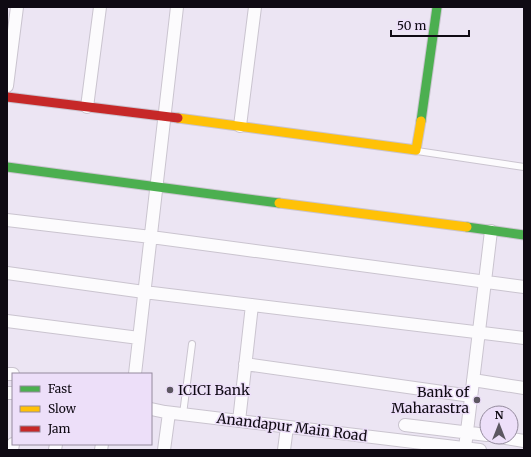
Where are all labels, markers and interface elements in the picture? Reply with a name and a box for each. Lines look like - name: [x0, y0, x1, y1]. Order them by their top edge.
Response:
- scale bar: [391, 12, 469, 38]
- text: 50 m: [397, 18, 426, 33]
- legend: [12, 373, 152, 445]
- text: Fast: [48, 381, 72, 396]
- place label: ICICI Bank: [178, 381, 250, 399]
- place label: Bank of Maharastra: [391, 383, 470, 417]
- marker: ICICI Bank: [165, 385, 175, 395]
- marker: Bank of Maharastra: [472, 395, 482, 405]
- text: Slow: [48, 401, 77, 416]
- north arrow: [479, 405, 519, 445]
- text: N: [495, 408, 504, 422]
- street label: Anandapur Main Road: [215, 409, 369, 445]
- text: Jam: [47, 421, 71, 436]

